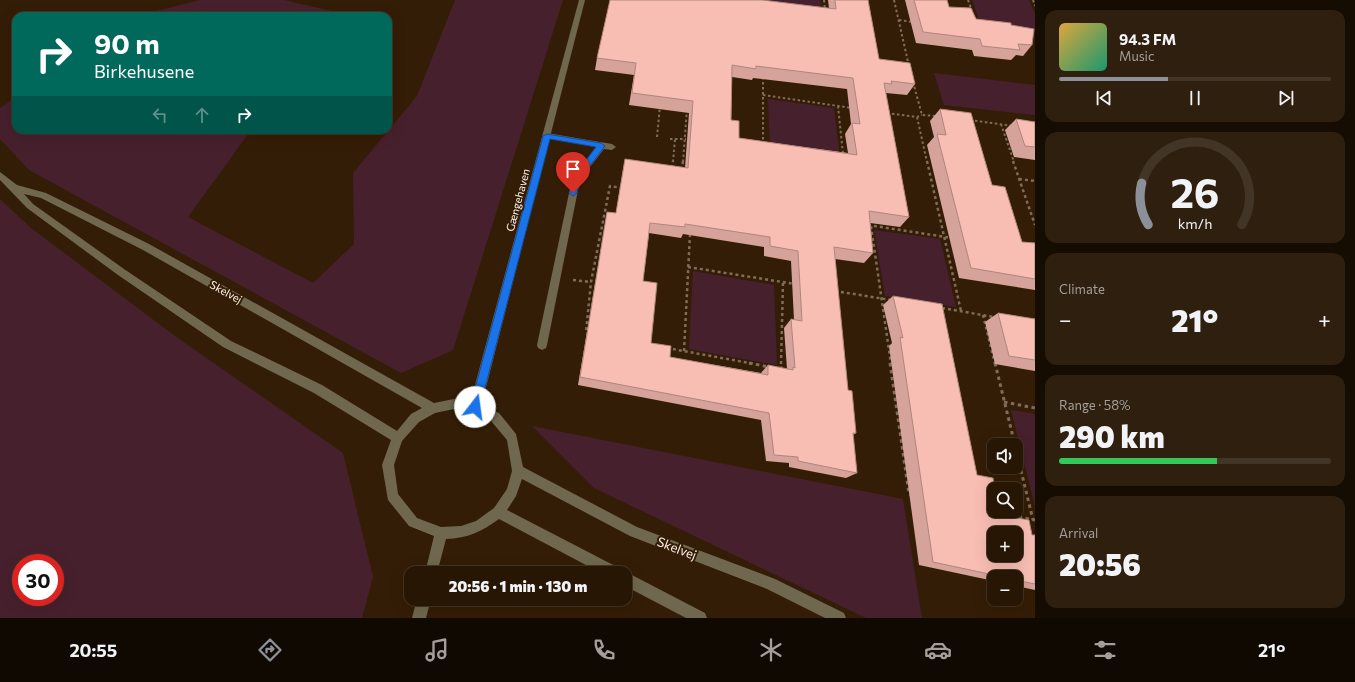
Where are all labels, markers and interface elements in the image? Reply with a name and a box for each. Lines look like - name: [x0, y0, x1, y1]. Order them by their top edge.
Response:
- text: 90 m: [94, 26, 160, 60]
- icon: right: [28, 28, 80, 80]
- text: 94.3 FM: [1119, 30, 1176, 48]
- text: Music: [1119, 48, 1154, 64]
- text: Birkehusene: [94, 60, 194, 82]
- icon: previous: [1093, 87, 1115, 109]
- icon: pause: [1184, 87, 1206, 109]
- icon: next: [1275, 87, 1297, 109]
- icon: left: [149, 104, 171, 126]
- icon: ahead: [191, 104, 213, 126]
- icon: right: [233, 104, 255, 126]
- pin: [556, 152, 590, 193]
- icon: arrive: [562, 158, 584, 180]
- text: 26: [1170, 166, 1220, 217]
- street label: Gængehaven: [503, 167, 532, 233]
- text: km/h: [1178, 214, 1212, 232]
- street label: Skelvej: [208, 277, 245, 306]
- text: Climate: [1059, 281, 1105, 297]
- text: 21°: [1171, 301, 1218, 338]
- text: −: [1059, 306, 1072, 333]
- text: +: [1318, 306, 1331, 333]
- position arrow: [454, 386, 496, 428]
- text: Range · 58%: [1059, 397, 1131, 413]
- text: 290 km: [1059, 417, 1165, 454]
- map controls: [987, 438, 1023, 606]
- button: sound: [987, 438, 1023, 474]
- button: search: [987, 482, 1023, 518]
- text: Arrival: [1059, 525, 1098, 541]
- button: +: [987, 526, 1023, 562]
- street label: Skelvej: [655, 533, 699, 563]
- text: 20:56: [1059, 545, 1141, 582]
- speed limit sign: 30: [12, 554, 64, 606]
- button: −: [987, 570, 1023, 606]
- text: 20:56 · 1 min · 130 m: [449, 577, 587, 595]
- icon: directions: [256, 636, 284, 664]
- icon: music: [423, 636, 451, 664]
- icon: phone: [590, 636, 618, 664]
- icon: climate: [757, 636, 785, 664]
- icon: car: [924, 636, 952, 664]
- icon: filters: [1091, 636, 1119, 664]
- text: 20:55: [69, 639, 117, 661]
- text: 21°: [1258, 639, 1285, 661]

